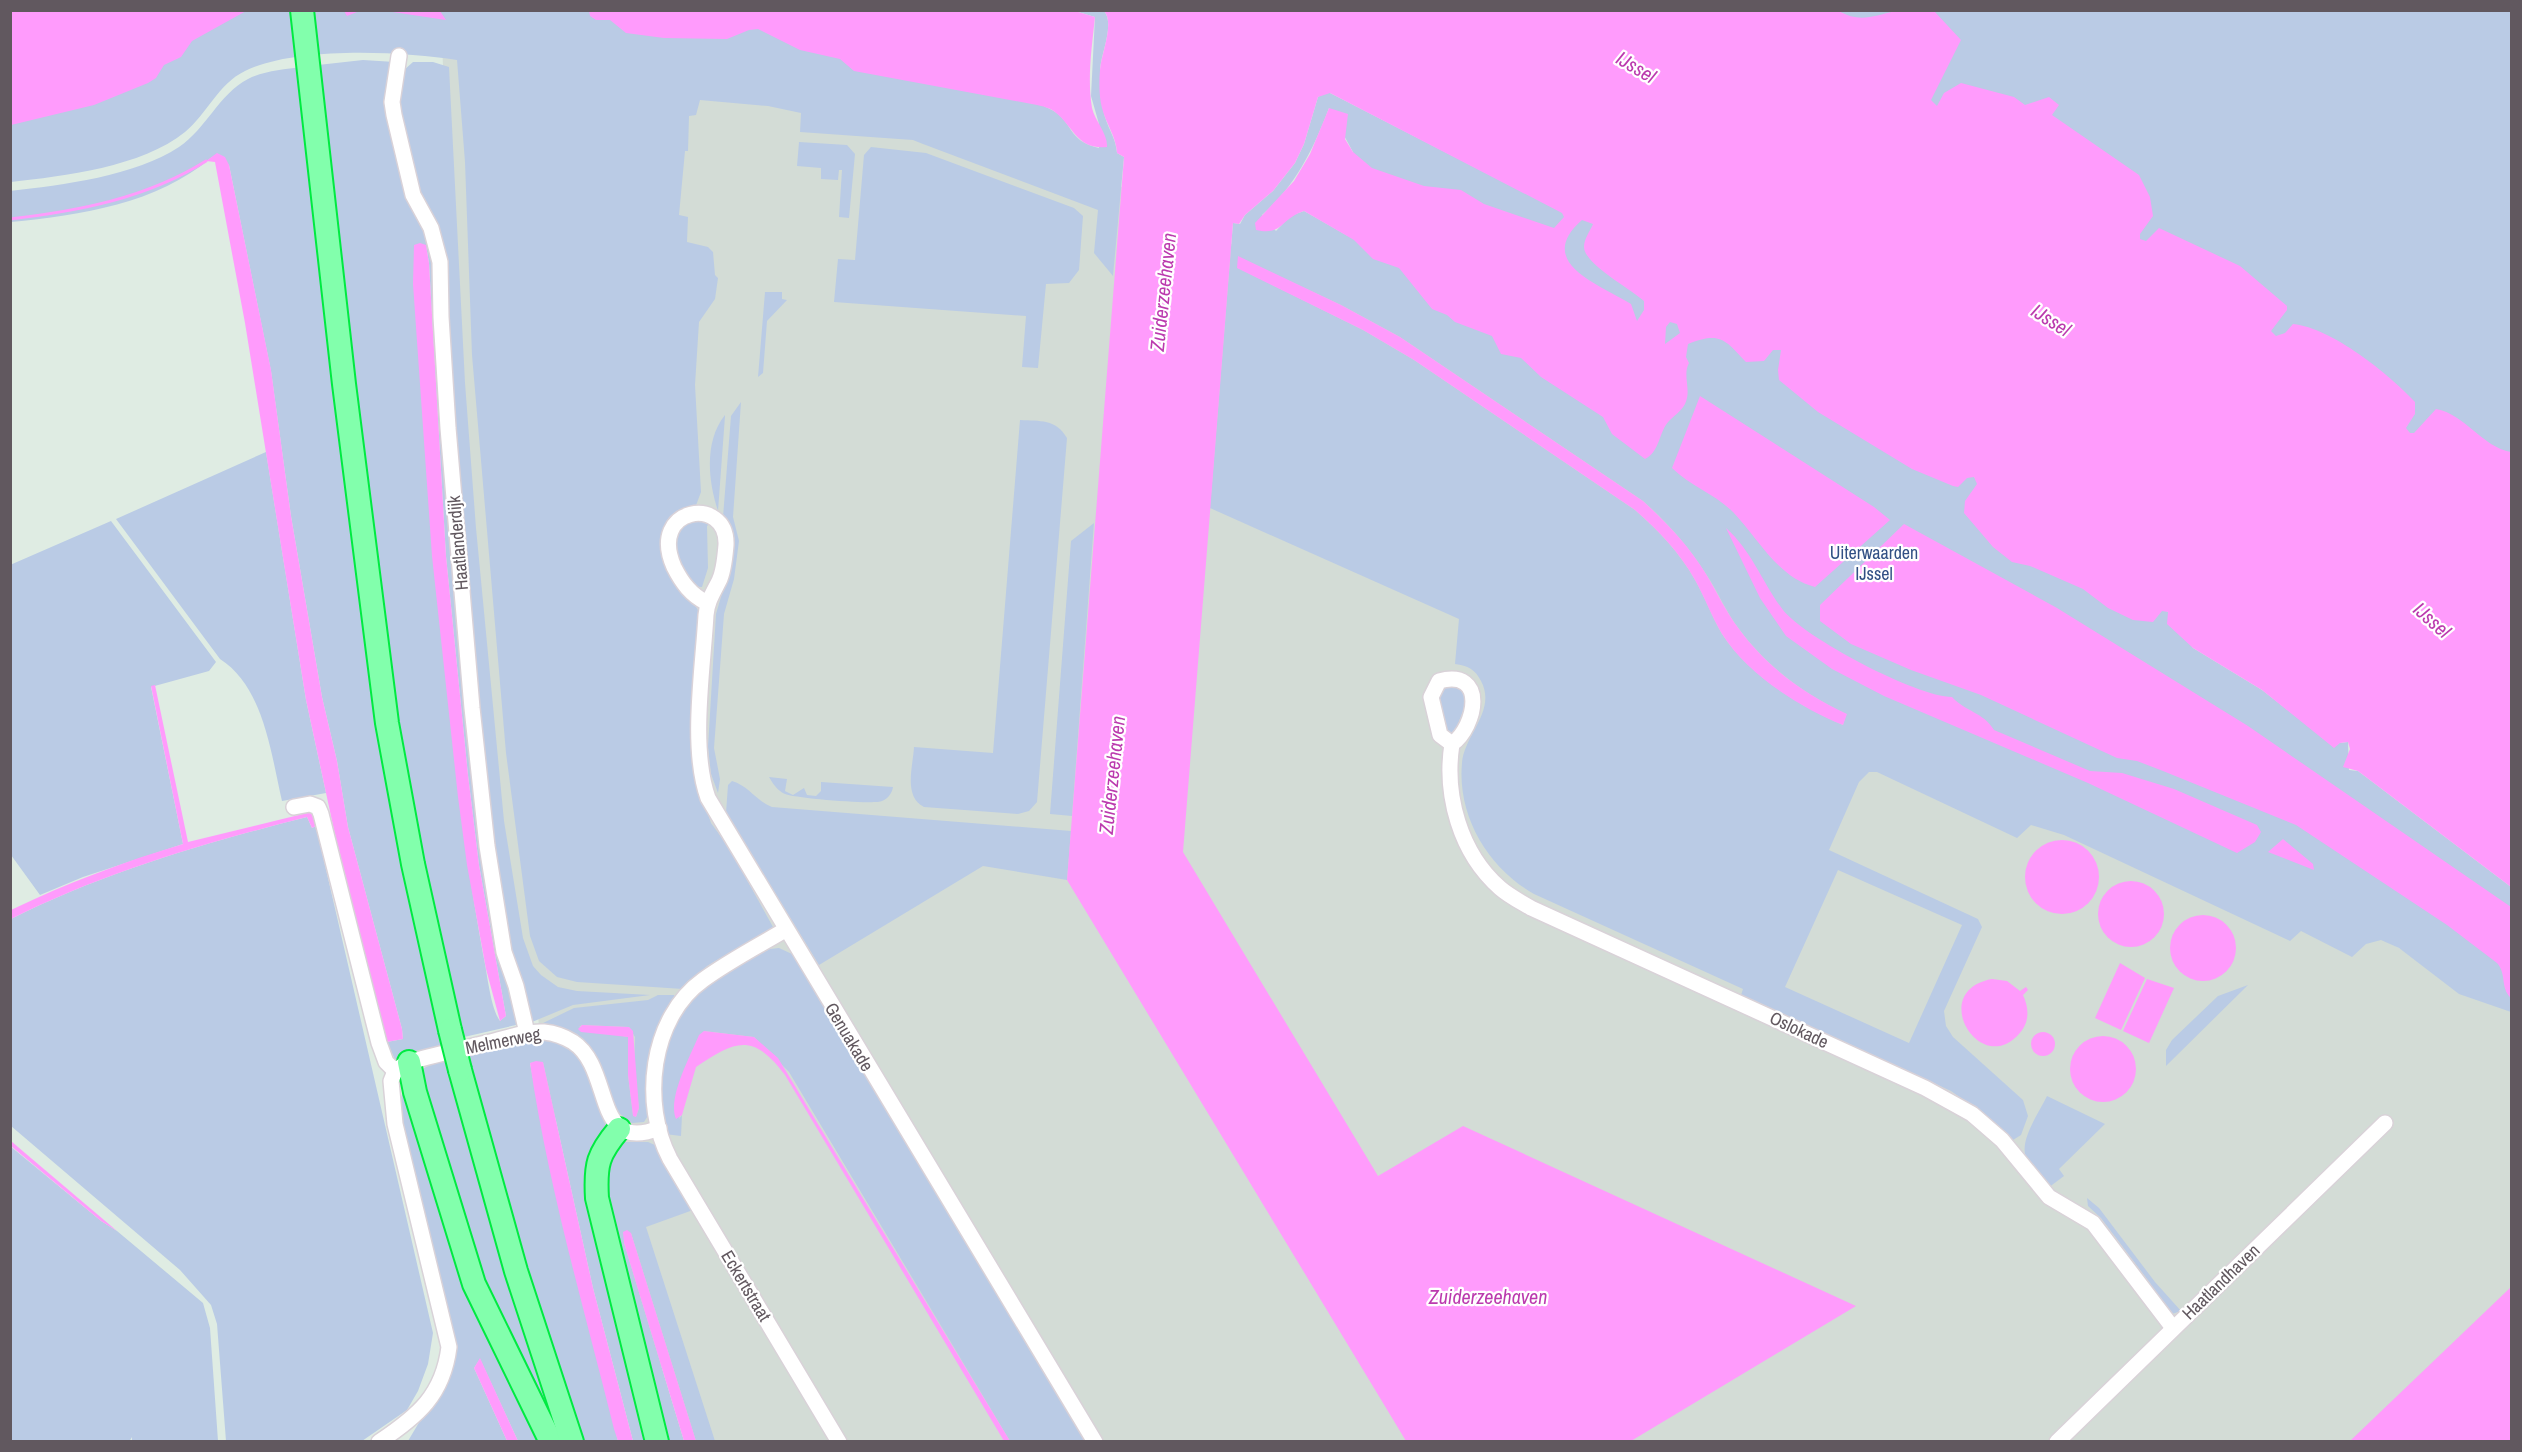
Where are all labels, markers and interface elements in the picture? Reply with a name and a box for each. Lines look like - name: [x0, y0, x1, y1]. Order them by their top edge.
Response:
- water label: IJssel: [1611, 44, 1661, 89]
- water label: Zuiderzeehaven: [1143, 232, 1182, 353]
- water label: IJssel: [2026, 297, 2077, 343]
- street label: Haatlanderdijk: [441, 494, 474, 592]
- park label: Uiterwaarden IJssel: [1830, 540, 1918, 586]
- water label: IJssel: [2408, 596, 2457, 644]
- water label: Zuiderzeehaven: [1092, 715, 1131, 836]
- street label: Genuakade: [819, 998, 880, 1076]
- street label: Oslokade: [1766, 1005, 1833, 1054]
- street label: Melmerweg: [463, 1021, 543, 1060]
- street label: Haatlandhaven: [2176, 1238, 2265, 1325]
- street label: Eckertstraat: [715, 1246, 777, 1326]
- water label: Zuiderzeehaven: [1428, 1283, 1547, 1310]

